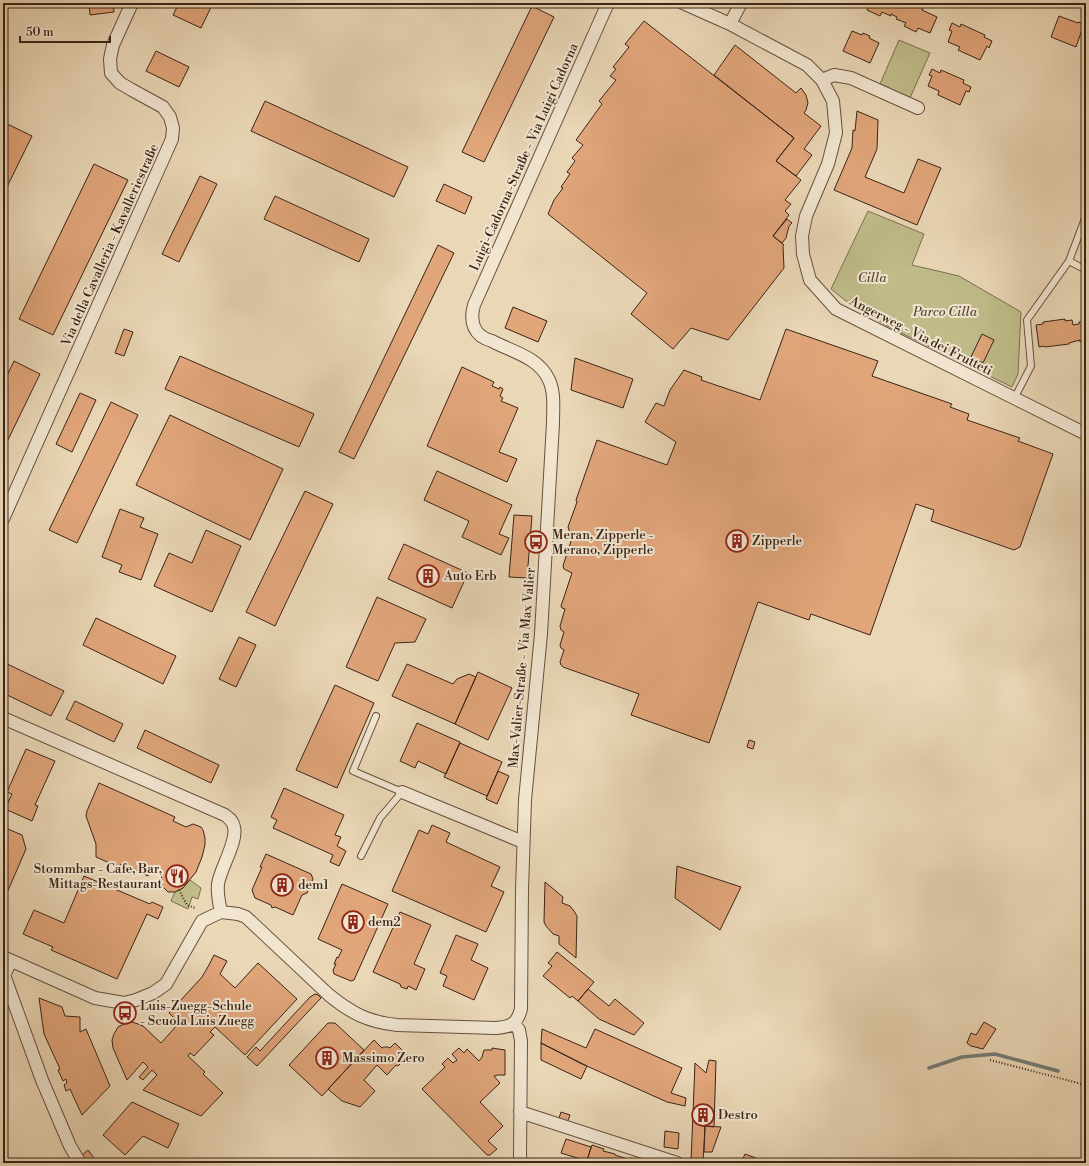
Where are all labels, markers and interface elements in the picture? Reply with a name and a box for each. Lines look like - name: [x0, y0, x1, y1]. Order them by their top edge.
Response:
- scale bar: [20, 18, 110, 44]
- text: 50 m: [26, 25, 54, 40]
- street label: Luigi-Cadorna-Straße - Via Luigi Cadorna: [466, 40, 582, 273]
- street label: Via della Cavalleria - Kavalleriestraße: [58, 141, 162, 350]
- park label: Cilla: [858, 270, 887, 286]
- street label: Angerweg - Via dei Frutteti: [846, 293, 995, 379]
- park label: Parco Cilla: [912, 304, 978, 320]
- place label: Meran, Zipperle - Merano, Zipperle: [552, 527, 654, 558]
- building icon: Zipperle: [724, 528, 750, 554]
- bus stop icon: Meran, Zipperle - Merano, Zipperle: [523, 529, 549, 555]
- place label: Zipperle: [752, 533, 803, 549]
- building icon: Auto Erb: [415, 563, 441, 589]
- street label: Max-Valier-Straße - Via Max Valier: [505, 566, 539, 769]
- place label: Auto Erb: [443, 568, 497, 584]
- place label: Stommbar - Cafe, Bar, Mittags-Restaurant: [34, 861, 162, 892]
- restaurant icon: Stommbar - Cafe, Bar, Mittags-Restaurant: [164, 863, 190, 889]
- building icon: dem1: [269, 872, 295, 898]
- place label: dem1: [298, 877, 329, 893]
- building icon: dem2: [340, 909, 366, 935]
- place label: dem2: [368, 914, 401, 930]
- place label: Luis-Zuegg-Schule - Scuola Luis Zuegg: [140, 998, 255, 1029]
- bus stop icon: Luis-Zuegg-Schule - Scuola Luis Zuegg: [112, 1000, 138, 1026]
- building icon: Massimo Zero: [314, 1045, 340, 1071]
- place label: Massimo Zero: [342, 1050, 425, 1066]
- building icon: Destro: [690, 1102, 716, 1128]
- place label: Destro: [718, 1107, 758, 1123]

